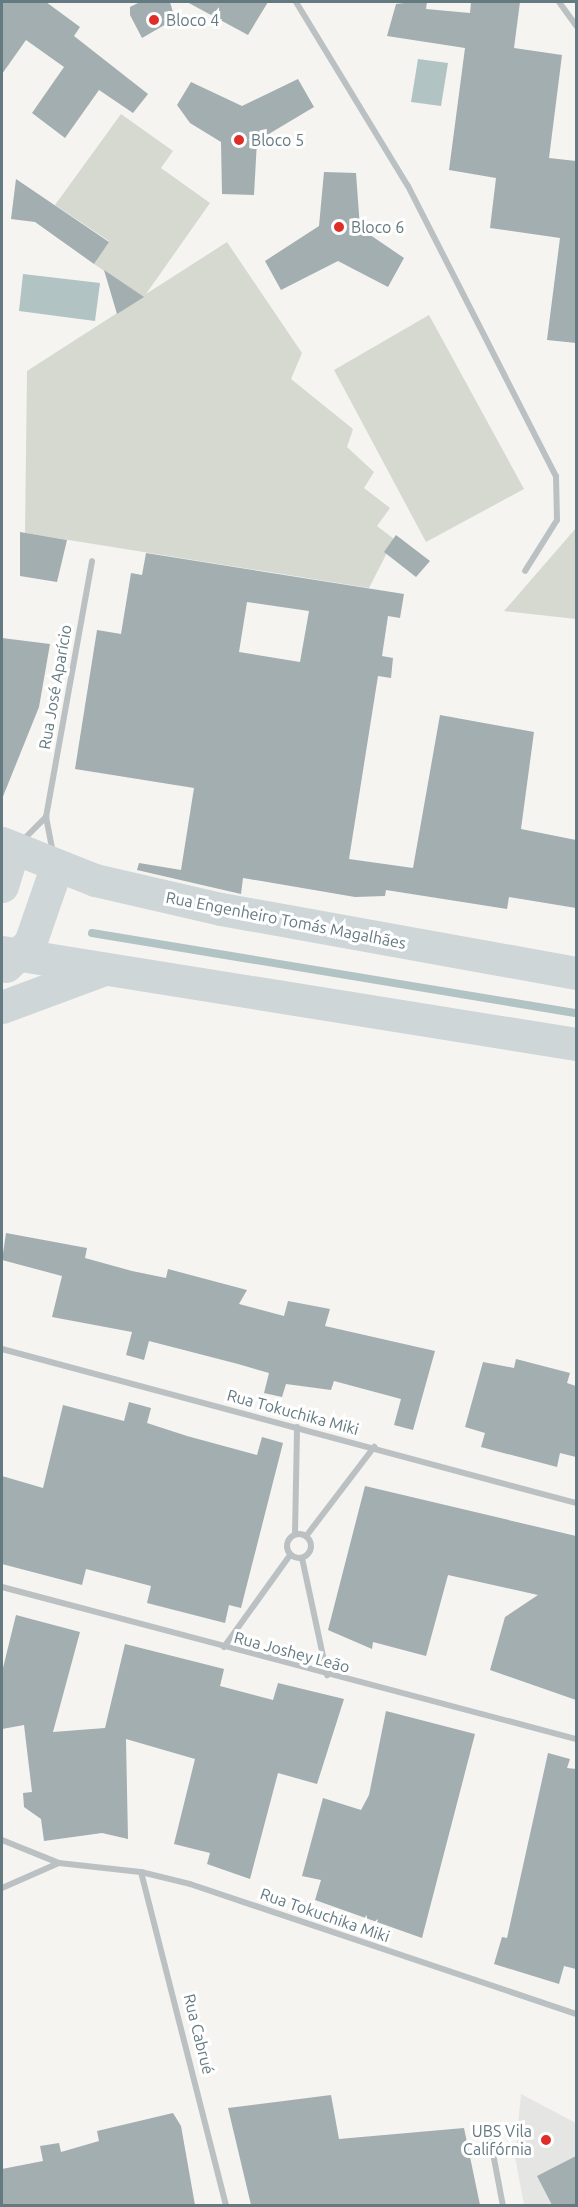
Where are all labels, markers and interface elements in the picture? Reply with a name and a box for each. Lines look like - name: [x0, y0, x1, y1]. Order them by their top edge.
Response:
- place label: Bloco 4: [166, 10, 219, 30]
- marker: Bloco 4: [147, 13, 161, 27]
- place label: Bloco 5: [251, 130, 304, 150]
- marker: Bloco 5: [232, 133, 246, 147]
- place label: Bloco 6: [351, 217, 404, 237]
- marker: Bloco 6: [332, 220, 346, 234]
- street label: Rua José Aparício: [35, 623, 75, 751]
- street label: Rua Engenheiro Tomás Magalhães: [164, 887, 408, 953]
- street label: Rua Tokuchika Miki: [225, 1385, 361, 1439]
- street label: Rua Joshey Leão: [232, 1627, 352, 1677]
- street label: Rua Tokuchika Miki: [258, 1884, 392, 1946]
- street label: Rua Cabrué: [180, 1992, 218, 2076]
- place label: UBS Vila Califórnia: [463, 2121, 532, 2159]
- marker: UBS Vila Califórnia: [537, 2131, 555, 2149]

